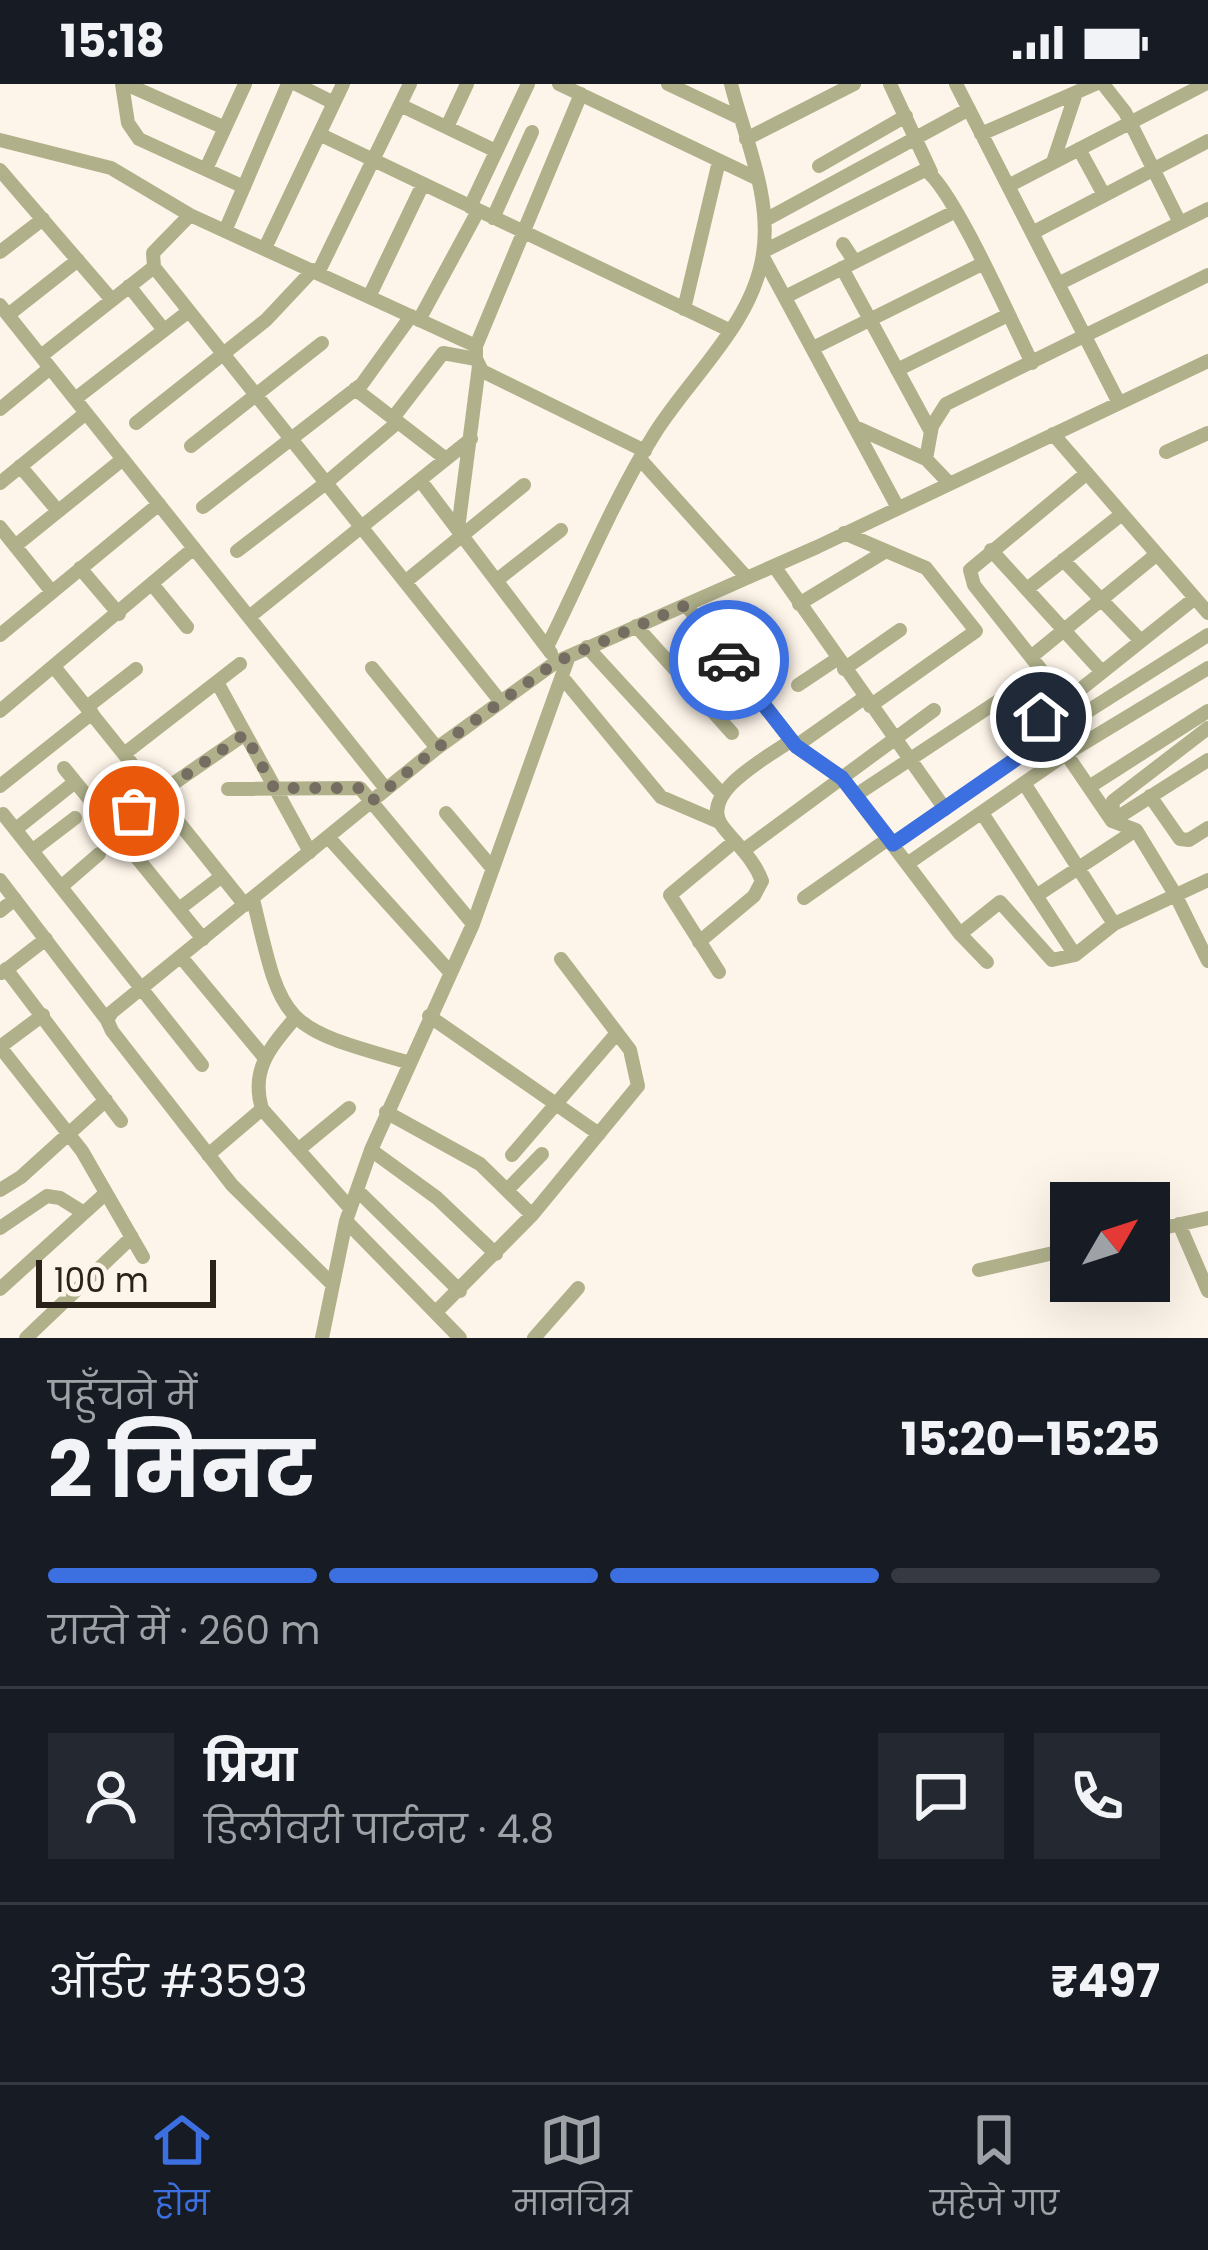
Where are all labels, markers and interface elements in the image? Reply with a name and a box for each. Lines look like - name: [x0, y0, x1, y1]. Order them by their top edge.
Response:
- text: 15:18: [60, 10, 165, 73]
- courier: [669, 600, 789, 720]
- icon: car: [696, 627, 762, 693]
- pin: [990, 666, 1092, 768]
- icon: home: [1008, 684, 1074, 750]
- pin: [83, 760, 185, 862]
- icon: bag: [101, 778, 167, 844]
- north arrow: [1050, 1182, 1170, 1302]
- map controls: [1050, 1182, 1170, 1302]
- scale bar: [36, 1254, 216, 1307]
- text: 100 m: [54, 1257, 149, 1304]
- text: पहुँचने में: [48, 1368, 197, 1423]
- text: 15:20–15:25: [901, 1408, 1160, 1471]
- text: 2 मिनट: [48, 1415, 314, 1524]
- text: रास्ते में · 260 m: [48, 1603, 320, 1658]
- button: person: [48, 1733, 174, 1859]
- button: chat: [878, 1733, 1004, 1859]
- button: phone: [1034, 1733, 1160, 1859]
- text: प्रिया: [204, 1734, 297, 1797]
- text: डिलीवरी पार्टनर · 4.8: [204, 1802, 554, 1857]
- text: ऑर्डर #3593: [48, 1950, 308, 2013]
- text: ₹497: [1051, 1950, 1160, 2013]
- tab: होम: [149, 2107, 215, 2229]
- tab: मानचित्र: [513, 2107, 632, 2229]
- tab: सहेजे गए: [930, 2107, 1059, 2229]

